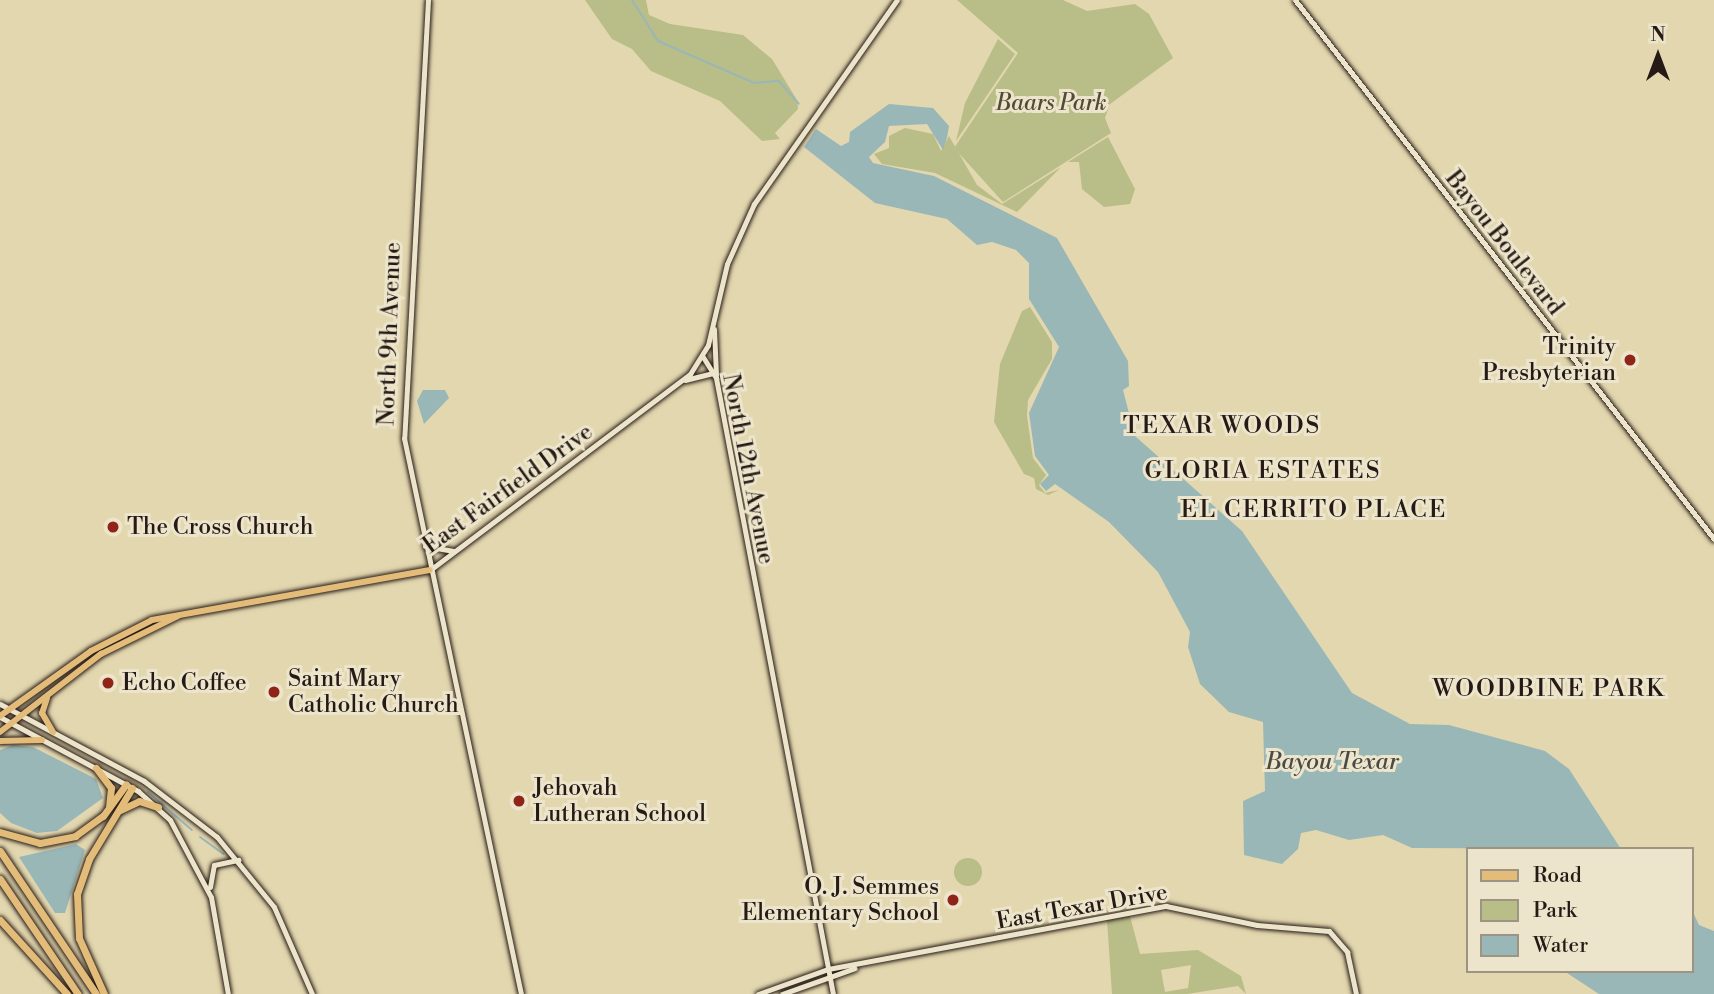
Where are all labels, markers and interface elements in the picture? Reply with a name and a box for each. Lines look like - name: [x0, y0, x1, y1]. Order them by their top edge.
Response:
- north arrow: [1623, 21, 1693, 91]
- text: N: [1650, 23, 1666, 47]
- park label: Baars Park: [996, 89, 1106, 117]
- street label: Bayou Boulevard: [1439, 165, 1569, 321]
- street label: North 9th Avenue: [373, 242, 407, 426]
- place label: Trinity Presbyterian: [1482, 333, 1616, 387]
- marker: Trinity Presbyterian: [1622, 352, 1638, 368]
- street label: North 12th Avenue: [716, 371, 780, 567]
- district label: TEXAR WOODS: [1124, 413, 1320, 441]
- street label: East Fairfield Drive: [418, 418, 598, 560]
- district label: GLORIA ESTATES: [1146, 458, 1380, 486]
- district label: EL CERRITO PLACE: [1183, 497, 1445, 525]
- place label: The Cross Church: [127, 513, 314, 541]
- marker: The Cross Church: [105, 519, 121, 535]
- place label: Saint Mary Catholic Church: [288, 665, 459, 719]
- place label: Echo Coffee: [122, 669, 247, 697]
- marker: Echo Coffee: [100, 675, 116, 691]
- district label: WOODBINE PARK: [1434, 676, 1664, 704]
- marker: Saint Mary Catholic Church: [266, 684, 282, 700]
- water label: Bayou Texar: [1265, 749, 1399, 777]
- place label: Jehovah Lutheran School: [533, 774, 706, 828]
- marker: Jehovah Lutheran School: [511, 793, 527, 809]
- legend: [1466, 847, 1693, 973]
- text: Road: [1533, 863, 1582, 889]
- place label: O. J. Semmes Elementary School: [741, 873, 939, 927]
- street label: East Texar Drive: [994, 878, 1170, 936]
- marker: O. J. Semmes Elementary School: [945, 892, 961, 908]
- text: Park: [1533, 898, 1577, 924]
- text: Water: [1533, 933, 1588, 959]

